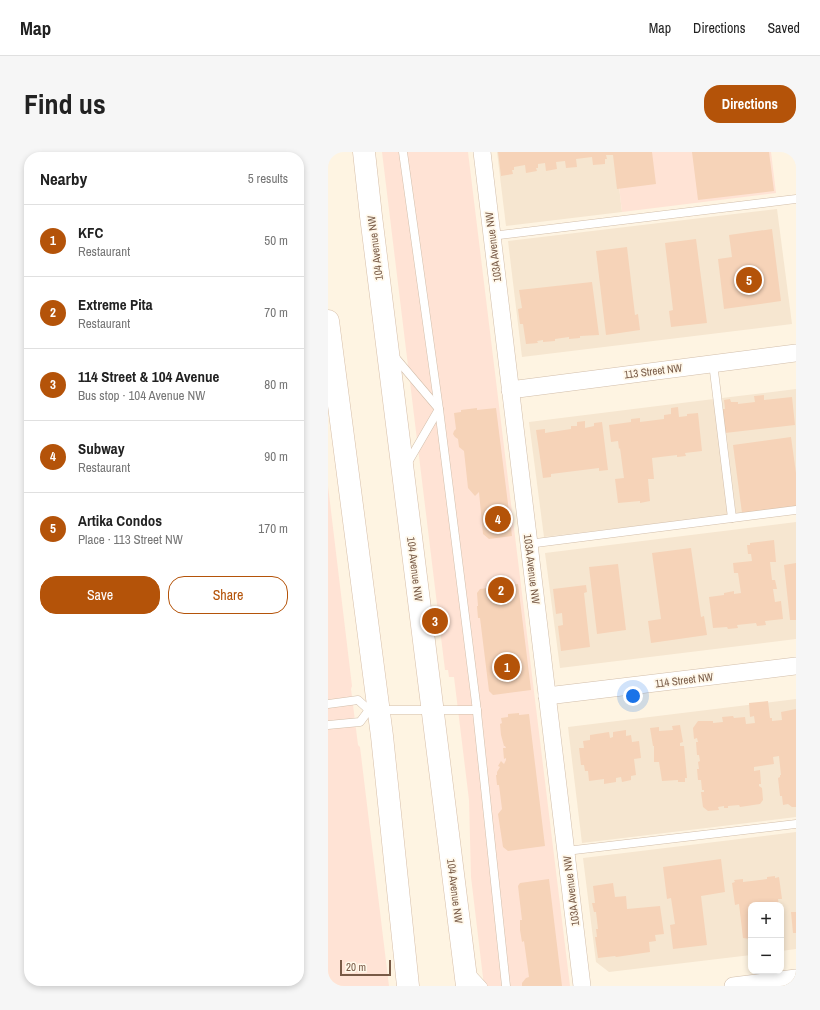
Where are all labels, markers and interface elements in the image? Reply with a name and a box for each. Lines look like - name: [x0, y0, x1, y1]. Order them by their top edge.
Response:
- text: Map: [20, 15, 51, 41]
- text: Map: [649, 19, 671, 37]
- text: Directions: [693, 19, 745, 37]
- text: Saved: [767, 19, 800, 37]
- text: Find us: [24, 85, 106, 123]
- button: Directions: [704, 85, 796, 123]
- text: Nearby: [40, 167, 87, 190]
- text: 5 results: [248, 170, 288, 187]
- street label: 103A Avenue NW: [482, 211, 504, 283]
- street label: 104 Avenue NW: [364, 214, 386, 281]
- text: KFC: [78, 222, 103, 243]
- text: 1: [50, 232, 56, 249]
- text: 50 m: [264, 232, 288, 249]
- text: Restaurant: [78, 243, 130, 260]
- pin: 5: [736, 265, 762, 295]
- text: Extreme Pita: [78, 294, 153, 315]
- text: 2: [50, 304, 56, 321]
- text: 70 m: [264, 304, 288, 321]
- text: Restaurant: [78, 315, 130, 332]
- street label: 113 Street NW: [623, 360, 683, 382]
- text: 114 Street & 104 Avenue: [78, 366, 219, 387]
- text: 3: [50, 376, 56, 393]
- text: 80 m: [264, 376, 288, 393]
- text: Bus stop · 104 Avenue NW: [78, 387, 205, 404]
- text: Subway: [78, 438, 125, 459]
- text: 4: [50, 448, 56, 465]
- text: 90 m: [264, 448, 288, 465]
- text: Restaurant: [78, 459, 130, 476]
- pin: 4: [485, 504, 511, 534]
- text: Artika Condos: [78, 510, 162, 531]
- text: 5: [50, 520, 56, 537]
- text: 170 m: [258, 520, 288, 537]
- text: Place · 113 Street NW: [78, 531, 183, 548]
- street label: 103A Avenue NW: [521, 533, 543, 605]
- street label: 104 Avenue NW: [404, 536, 426, 603]
- pin: 2: [488, 575, 514, 605]
- button: Save: [40, 576, 160, 614]
- button: Share: [168, 576, 288, 614]
- pin: 3: [422, 606, 448, 636]
- pin: 1: [494, 652, 520, 682]
- street label: 114 Street NW: [654, 669, 714, 691]
- your location: [623, 686, 643, 706]
- street label: 103A Avenue NW: [560, 855, 582, 927]
- street label: 104 Avenue NW: [444, 858, 466, 925]
- map controls: [748, 902, 784, 974]
- button: +: [748, 902, 784, 938]
- button: −: [748, 938, 784, 974]
- scale bar: [340, 958, 391, 977]
- text: 20 m: [346, 960, 366, 974]

